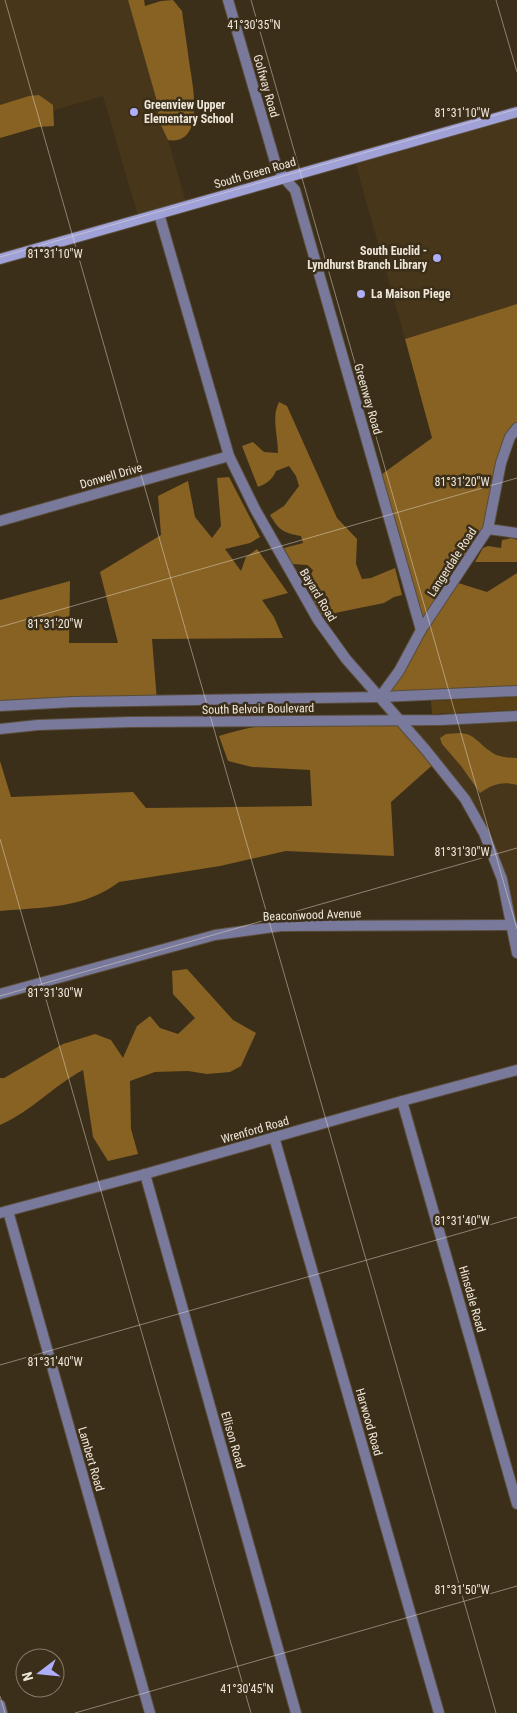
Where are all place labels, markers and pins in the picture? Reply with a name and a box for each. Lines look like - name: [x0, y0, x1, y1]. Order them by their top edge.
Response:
- place label: Greenview Upper Elementary School: [144, 98, 234, 126]
- marker: Greenview Upper Elementary School: [128, 106, 140, 118]
- place label: South Euclid - Lyndhurst Branch Library: [307, 244, 428, 272]
- marker: South Euclid - Lyndhurst Branch Library: [431, 252, 443, 264]
- place label: La Maison Piege: [371, 287, 451, 301]
- marker: La Maison Piege: [355, 288, 367, 300]

